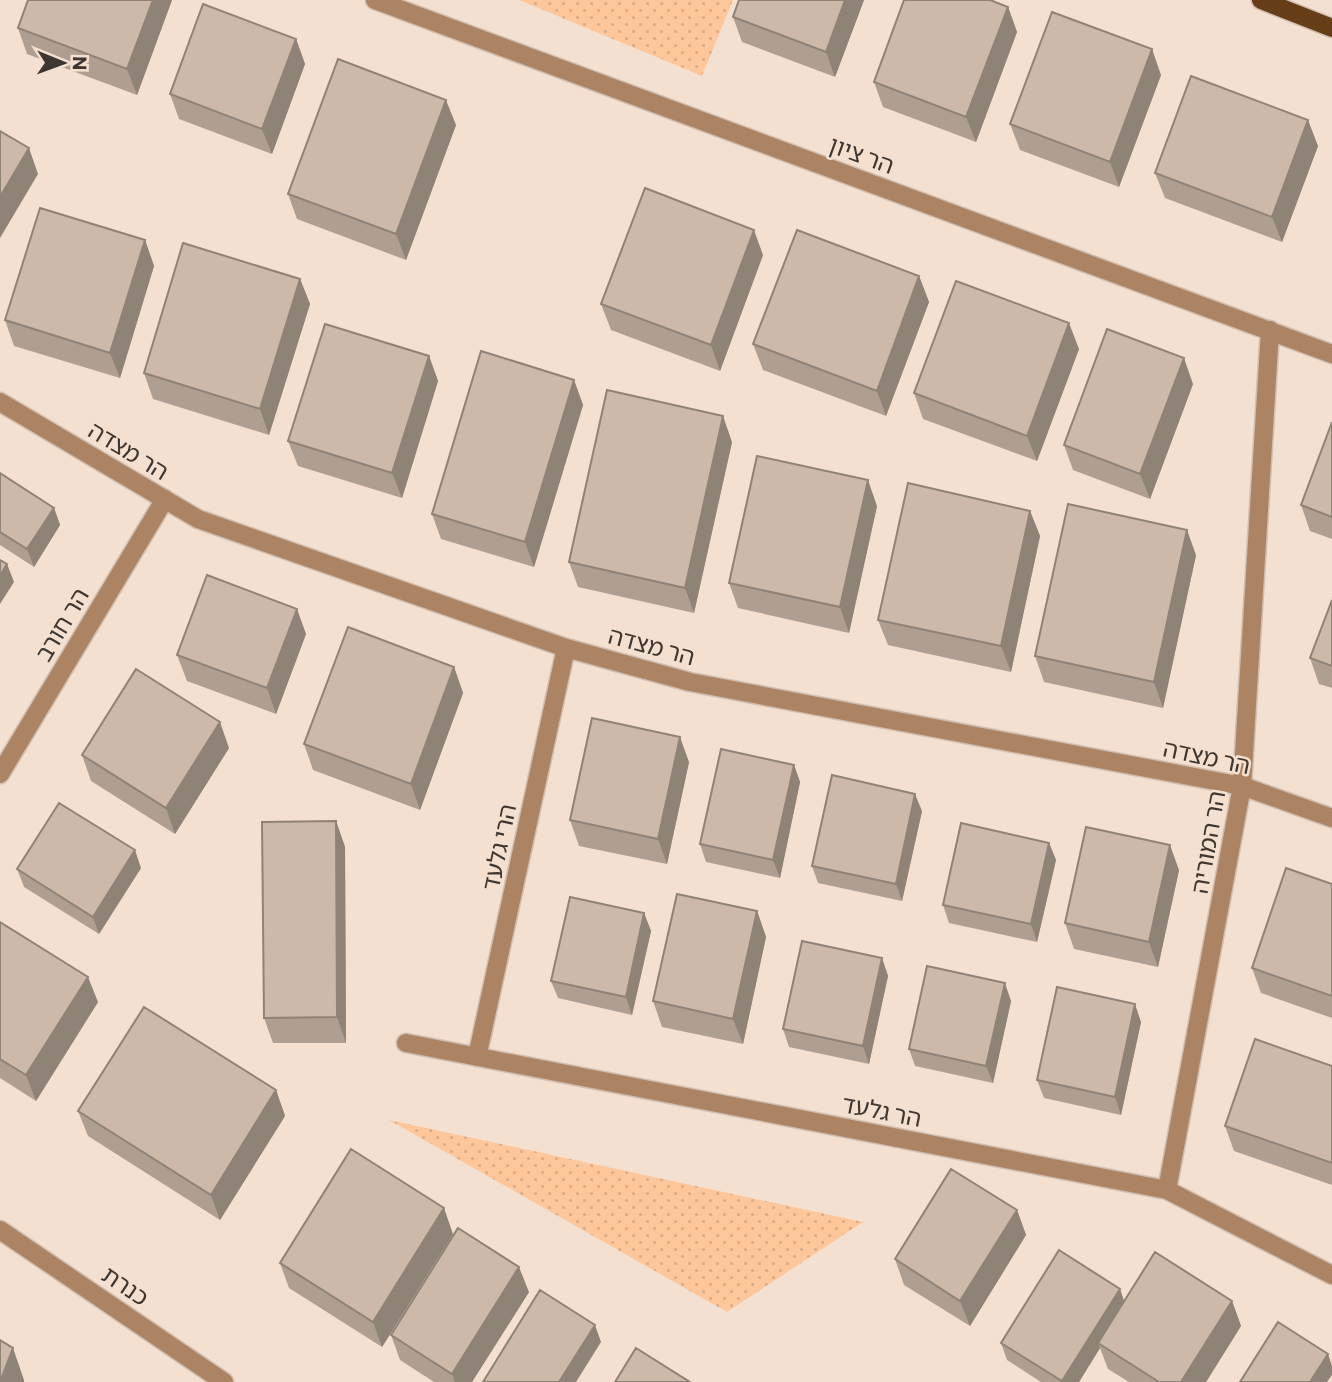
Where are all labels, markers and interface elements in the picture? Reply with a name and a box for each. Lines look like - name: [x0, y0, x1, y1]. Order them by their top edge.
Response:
- north arrow: [28, 28, 98, 98]
- text: N: [69, 56, 92, 71]
- street label: הר ציון: [825, 129, 899, 179]
- street label: הר מצדה: [84, 415, 174, 485]
- street label: הר חורב: [28, 582, 94, 666]
- street label: הר מצדה: [605, 620, 699, 670]
- street label: הר מצדה: [1161, 733, 1253, 779]
- street label: הר המוריה: [1184, 788, 1230, 896]
- street label: הרי גלעד: [475, 801, 521, 893]
- street label: הר גלעד: [840, 1088, 924, 1132]
- street label: כנרת: [97, 1259, 155, 1311]

